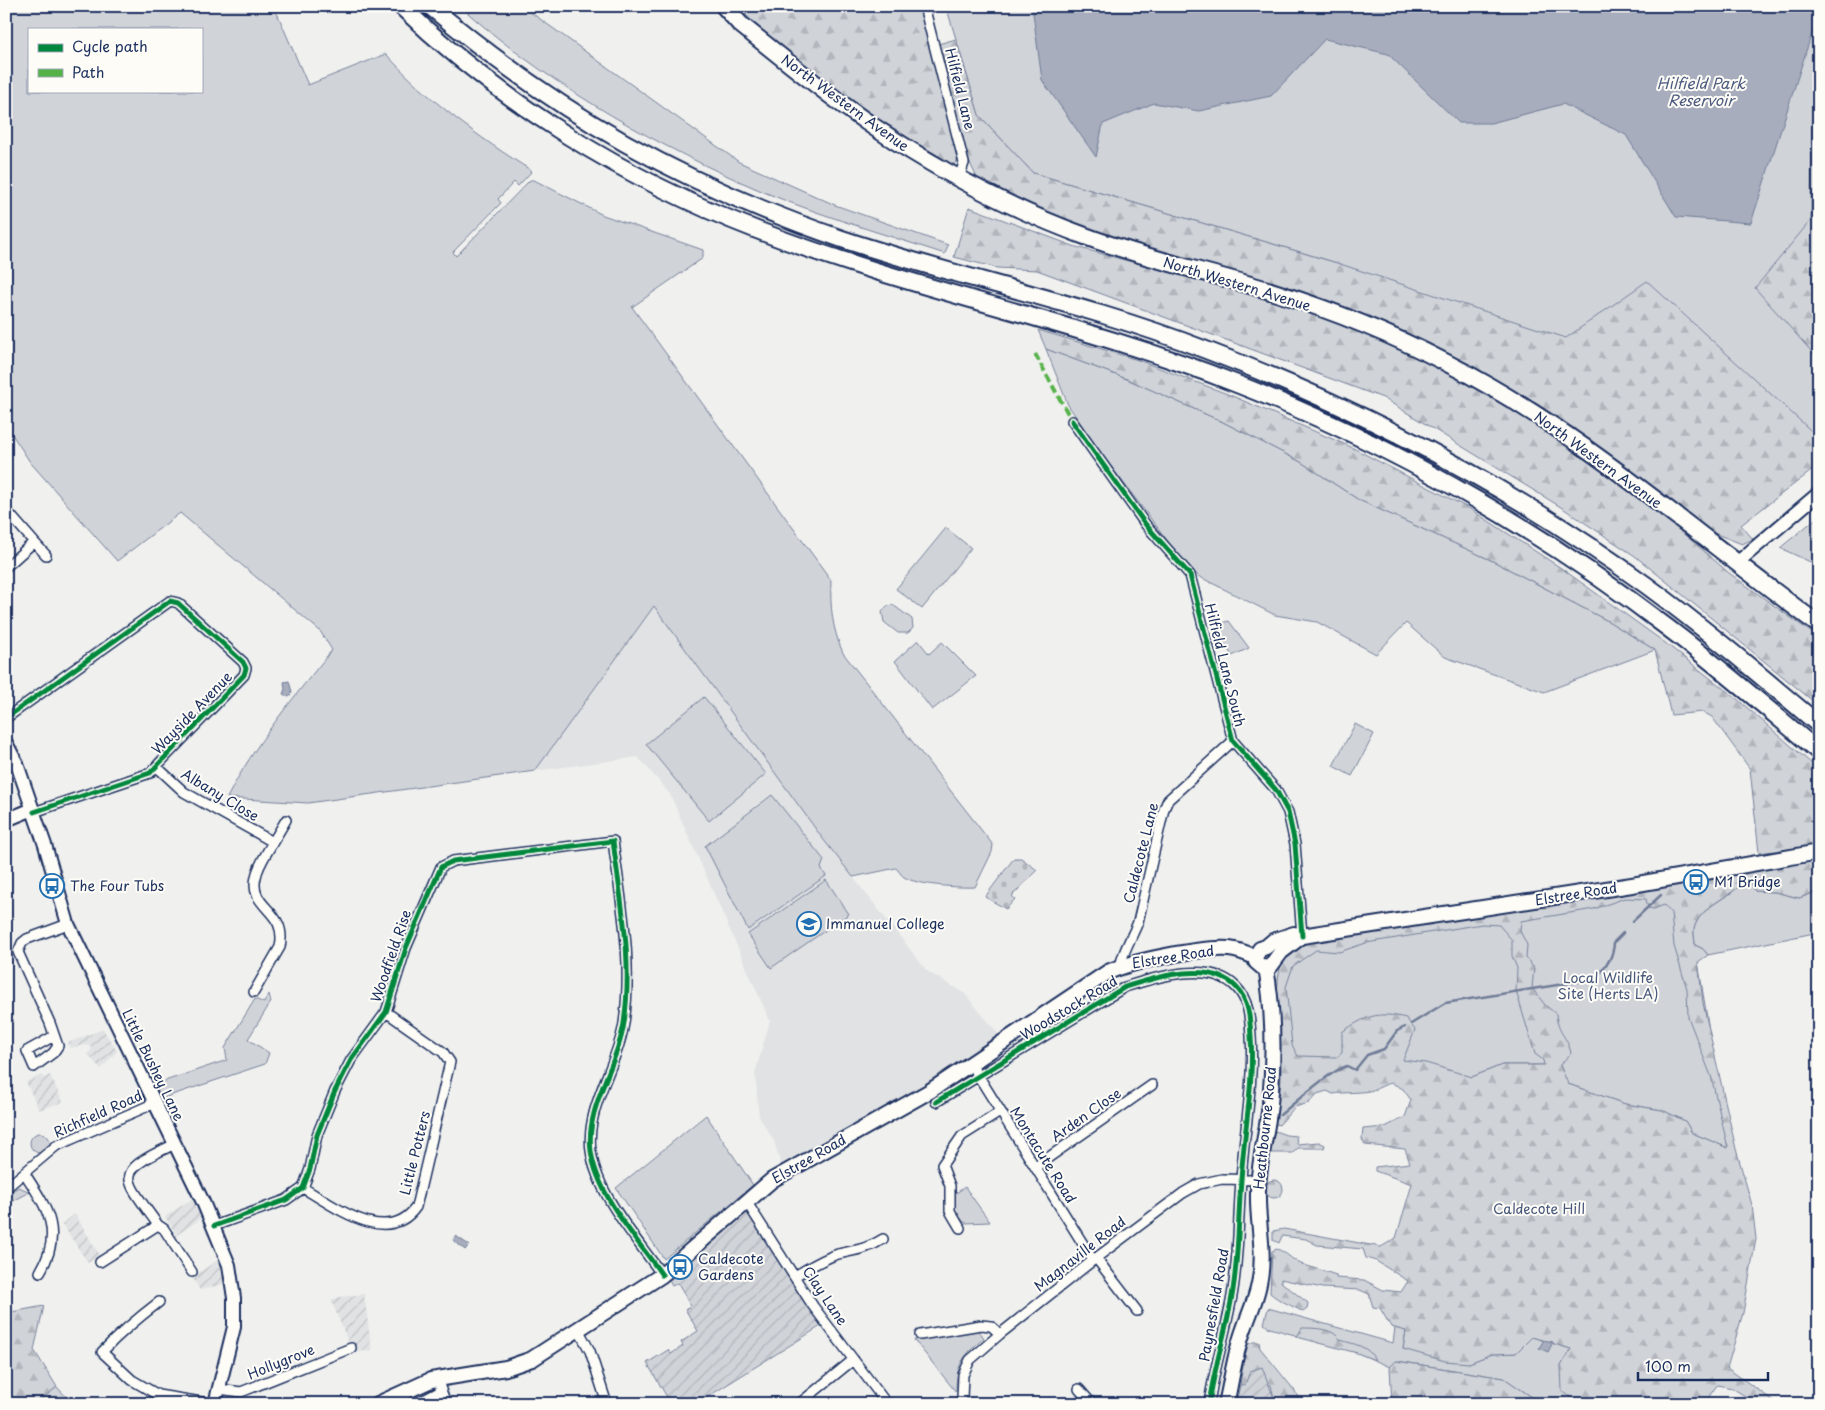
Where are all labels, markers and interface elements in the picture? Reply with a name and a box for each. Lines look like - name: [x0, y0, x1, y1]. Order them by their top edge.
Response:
- legend: [28, 28, 202, 92]
- text: Cycle path: [72, 34, 148, 57]
- street label: Hilfield Lane: [940, 46, 981, 132]
- street label: North Western Avenue: [777, 49, 914, 156]
- text: Path: [72, 60, 104, 83]
- water label: Hilfield Park Reservoir: [1657, 71, 1746, 111]
- street label: North Western Avenue: [1161, 251, 1314, 316]
- street label: North Western Avenue: [1530, 406, 1667, 513]
- street label: Hilfield Lane South: [1200, 601, 1251, 729]
- street label: Wayside Avenue: [147, 666, 237, 759]
- street label: Albany Close: [177, 763, 263, 826]
- street label: Caldecote Lane: [1118, 800, 1163, 905]
- bus stop icon: M1 Bridge: [1683, 869, 1709, 895]
- place label: M1 Bridge: [1714, 871, 1781, 892]
- bus stop icon: The Four Tubs: [39, 873, 65, 899]
- place label: The Four Tubs: [70, 875, 164, 896]
- street label: Elstree Road: [1533, 877, 1619, 910]
- street label: Woodfield Rise: [365, 907, 416, 1005]
- school or university icon: Immanuel College: [796, 911, 822, 937]
- place label: Immanuel College: [826, 913, 945, 934]
- street label: Elstree Road: [1130, 940, 1216, 973]
- park label: Local Wildlife Site (Herts LA): [1558, 967, 1658, 1004]
- street label: Woodstock Road: [1016, 970, 1121, 1045]
- street label: Little Bushey Lane: [117, 1005, 190, 1125]
- street label: Heathbourne Road: [1248, 1066, 1281, 1190]
- street label: Arden Close: [1046, 1083, 1125, 1147]
- street label: Richfield Road: [50, 1085, 146, 1143]
- street label: Montacute Road: [1005, 1102, 1082, 1207]
- street label: Little Potters: [394, 1109, 435, 1197]
- street label: Elstree Road: [768, 1129, 850, 1188]
- park label: Caldecote Hill: [1493, 1198, 1585, 1219]
- street label: Magnaville Road: [1029, 1211, 1130, 1296]
- street label: Paynesfield Road: [1193, 1247, 1234, 1363]
- place label: Caldecote Gardens: [698, 1248, 764, 1285]
- bus stop icon: Caldecote Gardens: [667, 1254, 693, 1280]
- street label: Clay Lane: [798, 1262, 853, 1330]
- street label: Hollygrove: [244, 1339, 318, 1385]
- scale bar: [1638, 1350, 1768, 1382]
- text: 100 m: [1645, 1354, 1691, 1377]

